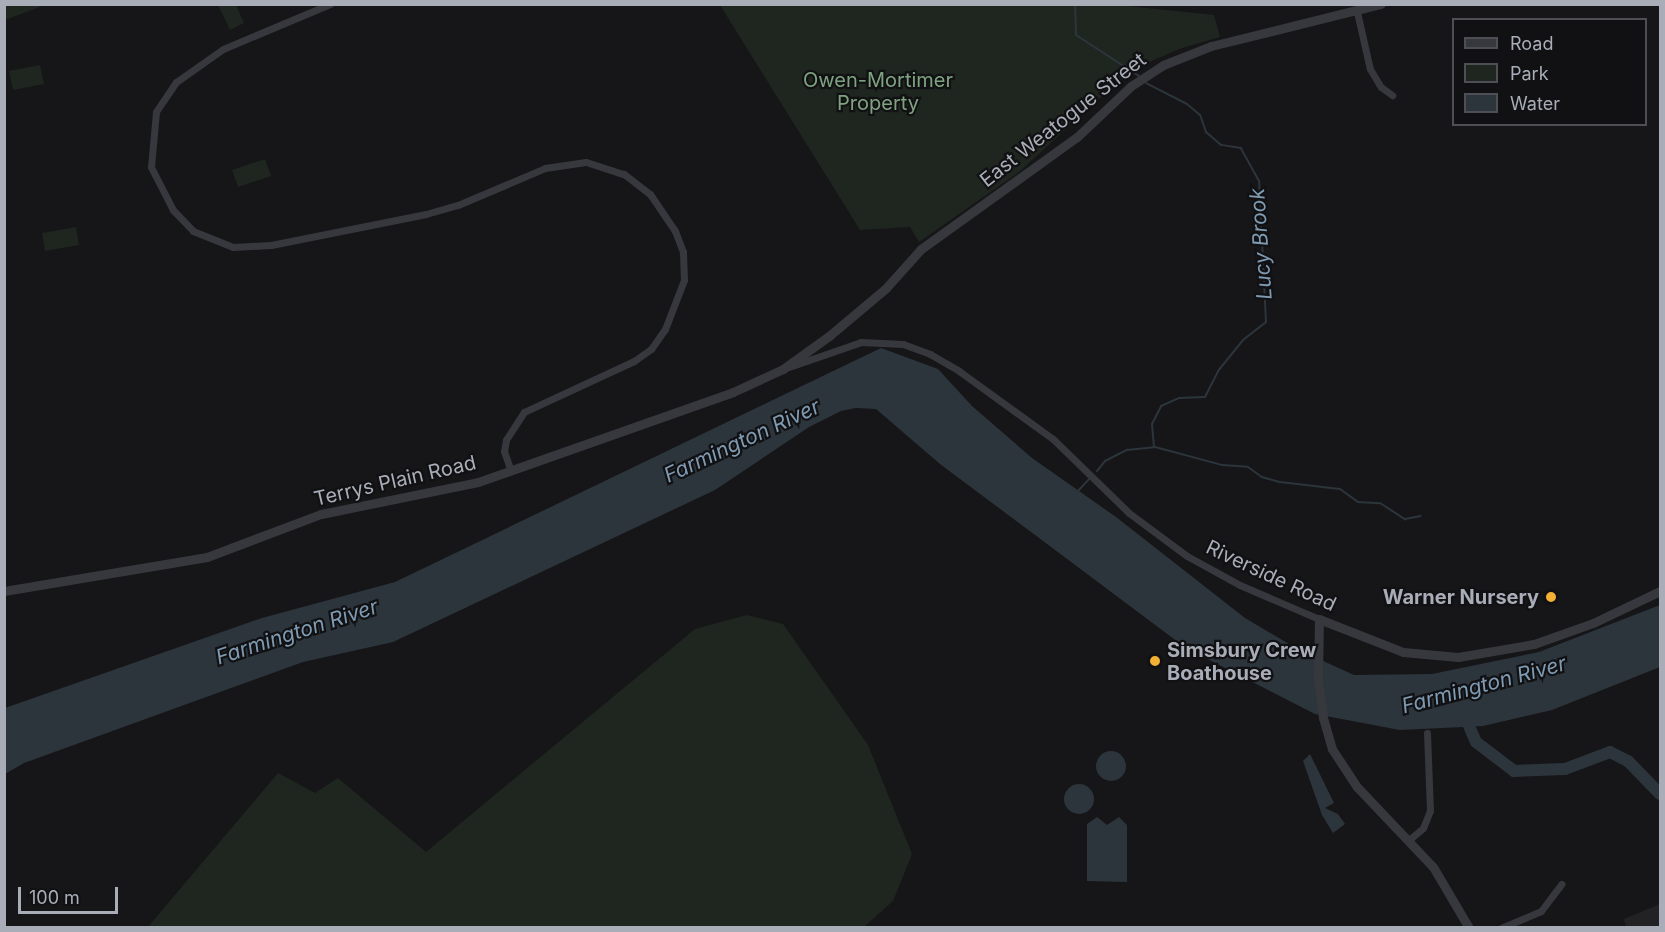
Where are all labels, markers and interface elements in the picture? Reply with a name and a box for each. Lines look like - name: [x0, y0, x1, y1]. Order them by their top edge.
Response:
- legend: [1452, 18, 1647, 126]
- text: Road: [1510, 33, 1553, 54]
- street label: East Weatogue Street: [975, 48, 1151, 192]
- text: Park: [1510, 63, 1549, 84]
- park label: Owen-Mortimer Property: [803, 69, 953, 116]
- text: Water: [1510, 93, 1560, 114]
- water label: Lucy Brook: [1245, 187, 1277, 301]
- water label: Farmington River: [660, 394, 824, 488]
- street label: Terrys Plain Road: [312, 451, 478, 511]
- street label: Riverside Road: [1202, 535, 1340, 617]
- place label: Warner Nursery: [1383, 585, 1539, 609]
- marker: Warner Nursery: [1544, 590, 1558, 604]
- water label: Farmington River: [213, 594, 381, 670]
- place label: Simsbury Crew Boathouse: [1167, 638, 1316, 685]
- water label: Farmington River: [1399, 651, 1569, 719]
- marker: Simsbury Crew Boathouse: [1148, 654, 1162, 668]
- scale bar: [21, 875, 122, 913]
- text: 100 m: [29, 887, 80, 908]

